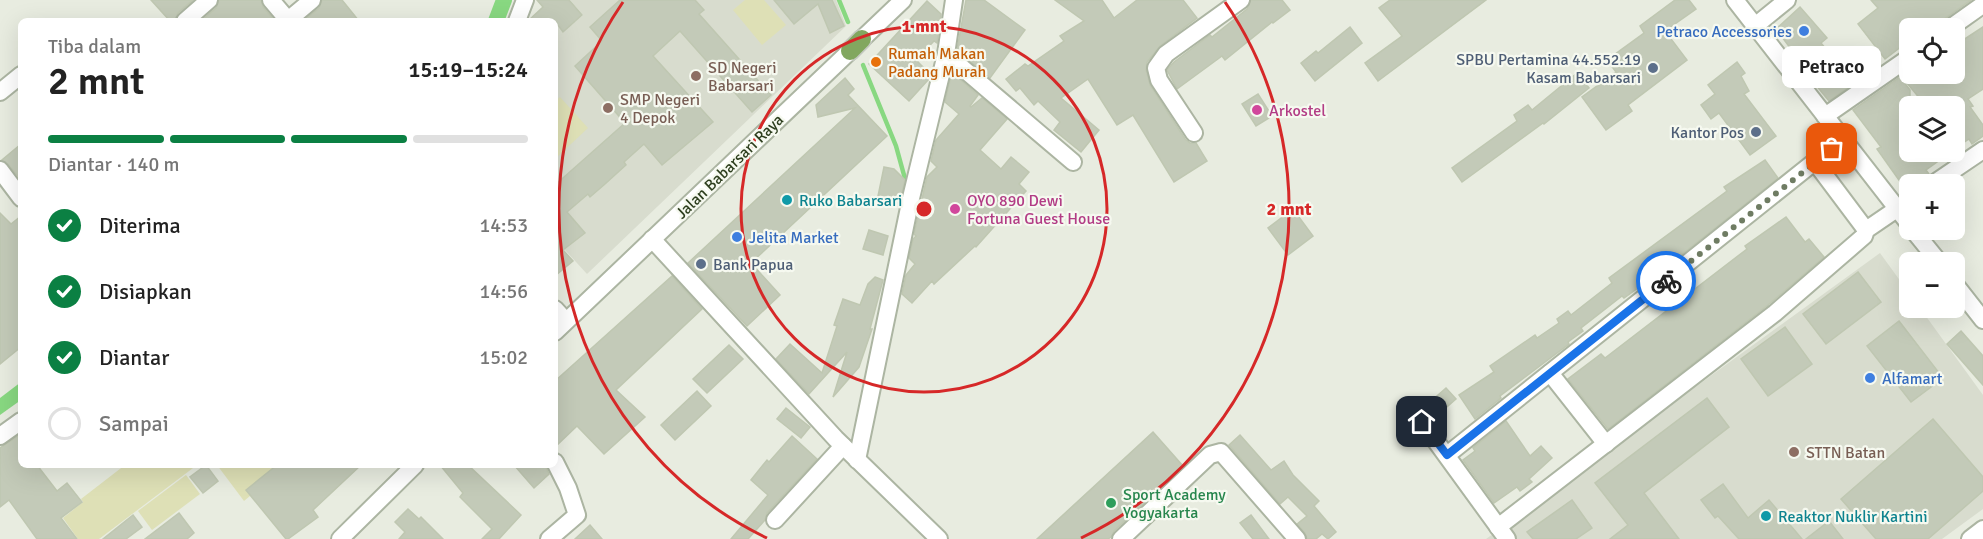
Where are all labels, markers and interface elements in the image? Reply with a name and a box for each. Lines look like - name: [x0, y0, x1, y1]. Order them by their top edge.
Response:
- text: 1 mnt: [902, 15, 947, 37]
- map controls: [1899, 18, 1965, 318]
- button: locate: [1899, 18, 1965, 84]
- place label: Petraco Accessories: [1656, 22, 1792, 42]
- marker: Petraco Accessories: [1797, 24, 1811, 38]
- text: Tiba dalam: [48, 34, 141, 59]
- place label: Rumah Makan Padang Murah: [888, 44, 986, 82]
- callout: Petraco: [1782, 47, 1882, 89]
- place label: SPBU Pertamina 44.552.19 Kasam Babarsari: [1456, 50, 1641, 88]
- text: Petraco: [1799, 54, 1864, 79]
- marker: Rumah Makan Padang Murah: [869, 55, 883, 69]
- text: 15:19–15:24: [409, 56, 528, 83]
- text: 2 mnt: [48, 57, 144, 105]
- place label: SD Negeri Babarsari: [708, 58, 777, 96]
- marker: SPBU Pertamina 44.552.19 Kasam Babarsari: [1646, 61, 1660, 75]
- marker: SD Negeri Babarsari: [689, 69, 703, 83]
- place label: SMP Negeri 4 Depok: [620, 90, 700, 128]
- button: layers: [1899, 96, 1965, 162]
- marker: SMP Negeri 4 Depok: [601, 101, 615, 115]
- place label: Arkostel: [1269, 101, 1326, 121]
- marker: Arkostel: [1250, 103, 1264, 117]
- street label: Jalan Babarsari Raya: [672, 110, 788, 223]
- place label: Kantor Pos: [1670, 123, 1744, 143]
- pin: [1806, 123, 1857, 174]
- marker: Kantor Pos: [1749, 125, 1763, 139]
- icon: bag: [1815, 132, 1848, 165]
- text: Diantar · 140 m: [48, 152, 180, 177]
- button: +: [1899, 174, 1965, 240]
- place label: Ruko Babarsari: [799, 191, 902, 211]
- place label: OYO 890 Dewi Fortuna Guest House: [967, 191, 1110, 229]
- marker: Ruko Babarsari: [780, 193, 794, 207]
- text: 2 mnt: [1267, 198, 1312, 220]
- centre of rings: [914, 199, 934, 219]
- marker: OYO 890 Dewi Fortuna Guest House: [948, 202, 962, 216]
- icon: check: [48, 209, 81, 242]
- text: Diterima: [99, 212, 181, 239]
- text: 14:53: [479, 213, 528, 238]
- place label: Jelita Market: [749, 228, 839, 248]
- marker: Jelita Market: [730, 230, 744, 244]
- courier: [1636, 251, 1696, 311]
- button: −: [1899, 252, 1965, 318]
- place label: Bank Papua: [713, 255, 793, 275]
- marker: Bank Papua: [694, 257, 708, 271]
- icon: bike: [1650, 265, 1683, 298]
- icon: check: [48, 275, 81, 308]
- text: Disiapkan: [99, 278, 192, 305]
- text: 14:56: [479, 279, 528, 304]
- icon: check: [48, 341, 81, 374]
- text: Diantar: [99, 344, 169, 371]
- text: 15:02: [479, 345, 528, 370]
- place label: Alfamart: [1882, 369, 1943, 389]
- marker: Alfamart: [1863, 371, 1877, 385]
- pin: [1396, 396, 1447, 447]
- icon: home: [1405, 405, 1438, 438]
- text: Sampai: [99, 410, 169, 437]
- place label: STTN Batan: [1806, 443, 1885, 463]
- marker: STTN Batan: [1787, 445, 1801, 459]
- place label: Sport Academy Yogyakarta: [1123, 485, 1226, 523]
- marker: Sport Academy Yogyakarta: [1104, 496, 1118, 510]
- place label: Reaktor Nuklir Kartini: [1778, 507, 1927, 527]
- marker: Reaktor Nuklir Kartini: [1759, 509, 1773, 523]

